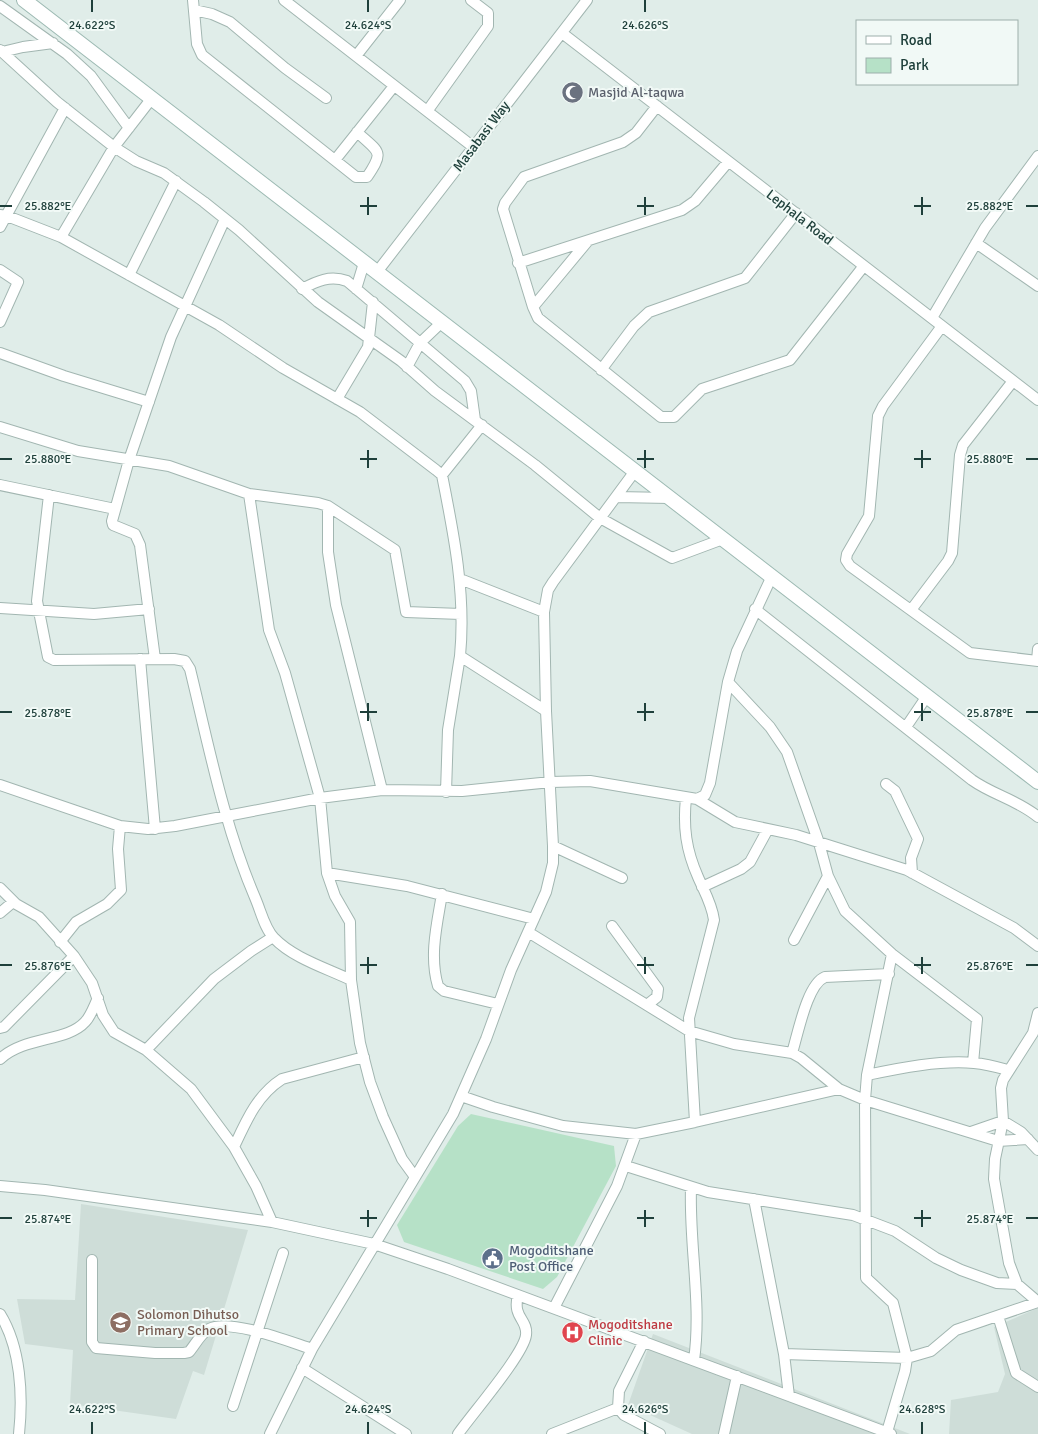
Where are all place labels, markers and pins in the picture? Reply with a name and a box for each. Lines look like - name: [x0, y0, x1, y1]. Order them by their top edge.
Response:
- mosque icon: Masjid Al-taqwa: [560, 80, 584, 104]
- place label: Masjid Al-taqwa: [588, 84, 684, 101]
- place label: Mogoditshane Post Office: [509, 1242, 594, 1275]
- public building icon: Mogoditshane Post Office: [481, 1246, 505, 1270]
- place label: Solomon Dihutso Primary School: [137, 1306, 239, 1339]
- school or university icon: Solomon Dihutso Primary School: [109, 1310, 133, 1334]
- place label: Mogoditshane Clinic: [588, 1316, 673, 1349]
- hospital icon: Mogoditshane Clinic: [560, 1320, 584, 1344]

